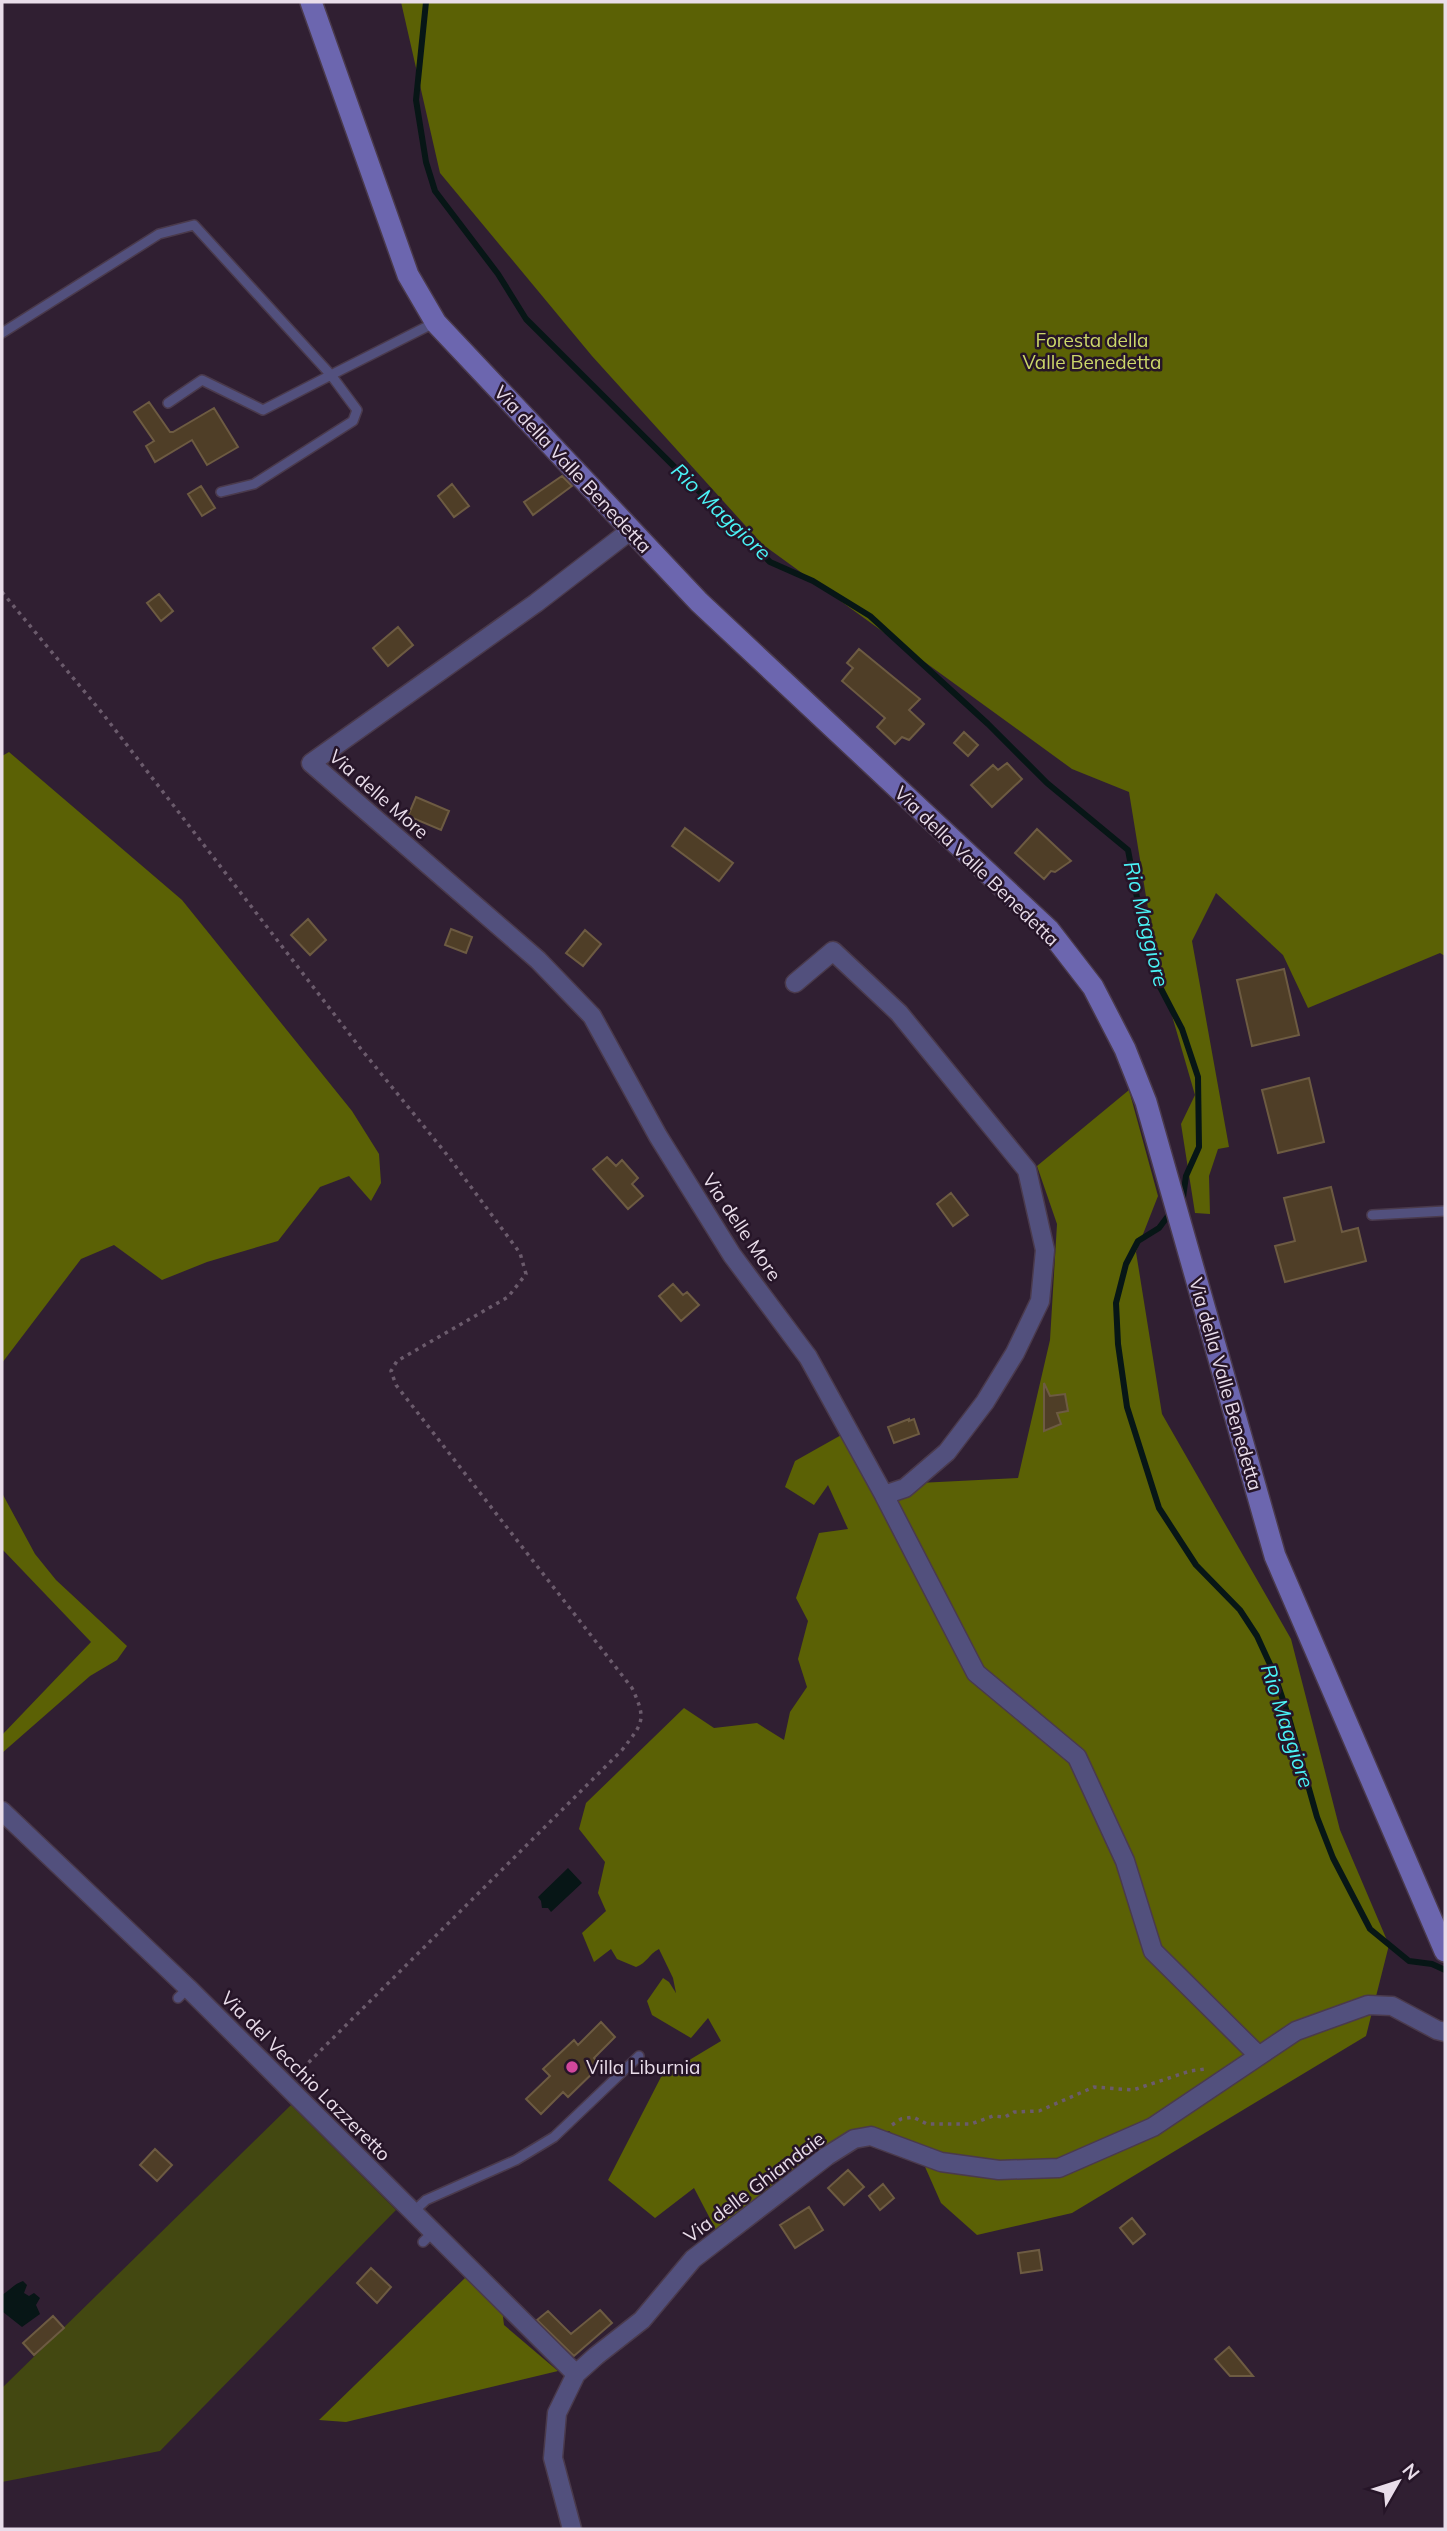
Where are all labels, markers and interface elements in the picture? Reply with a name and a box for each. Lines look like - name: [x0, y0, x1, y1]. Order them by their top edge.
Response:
- park label: Foresta della Valle Benedetta: [1023, 328, 1161, 374]
- street label: Via della Valle Benedetta: [489, 380, 657, 558]
- water label: Rio Maggiore: [666, 457, 777, 565]
- street label: Via delle More: [324, 744, 434, 844]
- street label: Via della Valle Benedetta: [889, 781, 1065, 951]
- water label: Rio Maggiore: [1119, 858, 1175, 989]
- street label: Via delle More: [697, 1169, 787, 1285]
- street label: Via della Valle Benedetta: [1184, 1275, 1268, 1493]
- water label: Rio Maggiore: [1256, 1660, 1320, 1791]
- street label: Via del Vecchio Lazzeretto: [216, 1986, 396, 2166]
- place label: Villa Liburnia: [586, 2055, 700, 2079]
- marker: Villa Liburnia: [564, 2059, 580, 2075]
- street label: Via delle Ghiandaie: [679, 2126, 829, 2248]
- north arrow: [1363, 2447, 1433, 2517]
- text: N: [1397, 2458, 1425, 2484]

